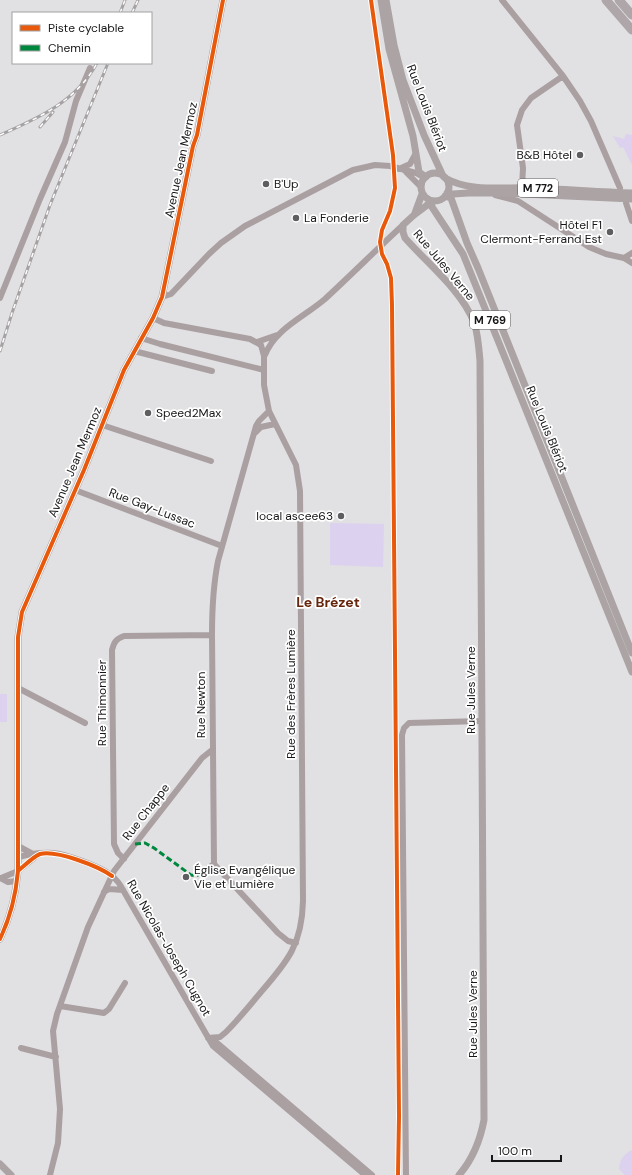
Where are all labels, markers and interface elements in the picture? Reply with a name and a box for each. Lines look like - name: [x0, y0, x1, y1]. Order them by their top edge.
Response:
- legend: [12, 12, 152, 64]
- text: Piste cyclable: [48, 20, 124, 36]
- text: Chemin: [48, 40, 91, 56]
- street label: Rue Louis Blériot: [403, 62, 451, 154]
- street label: Avenue Jean Mermoz: [161, 101, 201, 219]
- place label: B&B Hôtel: [516, 147, 572, 163]
- marker: B&B Hôtel: [575, 150, 585, 160]
- place label: B'Up: [274, 176, 299, 192]
- marker: B'Up: [261, 179, 271, 189]
- road number: M 772: [518, 179, 558, 197]
- place label: La Fonderie: [304, 210, 369, 226]
- marker: La Fonderie: [291, 213, 301, 223]
- place label: Hôtel F1 Clermont-Ferrand Est: [480, 217, 602, 247]
- street label: Rue Jules Verne: [410, 226, 478, 304]
- marker: Hôtel F1 Clermont-Ferrand Est: [605, 227, 615, 237]
- road number: M 769: [470, 311, 510, 329]
- street label: Rue Louis Blériot: [522, 383, 572, 475]
- street label: Avenue Jean Mermoz: [45, 405, 105, 519]
- place label: Speed2Max: [156, 405, 221, 421]
- marker: Speed2Max: [143, 408, 153, 418]
- street label: Rue Gay-Lussac: [107, 484, 198, 532]
- place label: local ascee63: [256, 508, 333, 524]
- marker: local ascee63: [336, 511, 346, 521]
- district label: Le Brézet: [296, 593, 360, 611]
- street label: Rue des Frères Lumière: [283, 629, 299, 759]
- street label: Rue Jules Verne: [463, 646, 479, 734]
- street label: Rue Thimonnier: [94, 659, 110, 746]
- street label: Rue Newton: [193, 672, 209, 738]
- street label: Rue Chappe: [119, 780, 173, 844]
- place label: Église Evangélique Vie et Lumière: [194, 862, 296, 892]
- marker: Église Evangélique Vie et Lumière: [181, 872, 191, 882]
- street label: Rue Nicolas-Joseph Cugnot: [123, 877, 215, 1019]
- street label: Rue Jules Verne: [465, 970, 481, 1058]
- scale bar: [492, 1137, 561, 1163]
- text: 100 m: [498, 1143, 532, 1159]

